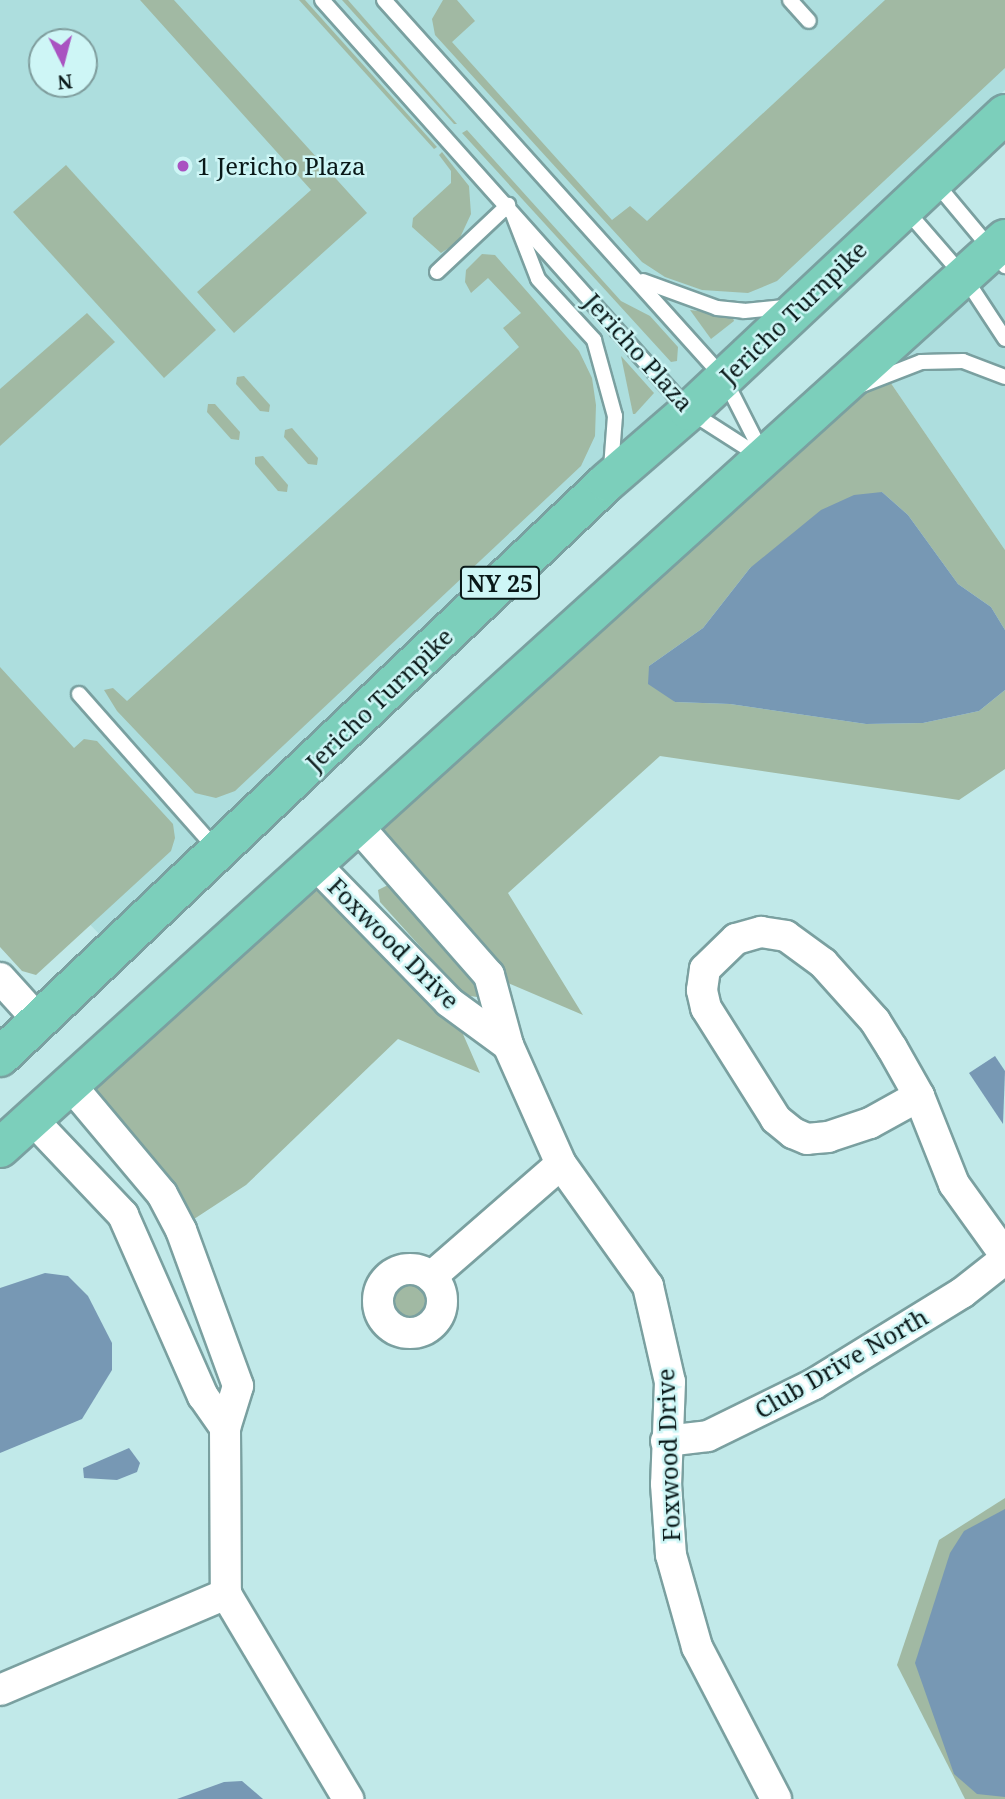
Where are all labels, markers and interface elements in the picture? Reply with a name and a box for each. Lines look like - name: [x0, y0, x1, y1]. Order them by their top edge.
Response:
- north arrow: [28, 28, 98, 98]
- text: N: [56, 68, 74, 96]
- place label: 1 Jericho Plaza: [197, 152, 365, 180]
- marker: 1 Jericho Plaza: [175, 158, 191, 174]
- street label: Jericho Turnpike: [714, 235, 872, 389]
- street label: Jericho Plaza: [579, 287, 699, 417]
- road number: NY 25: [460, 564, 540, 603]
- street label: Jericho Turnpike: [300, 622, 458, 776]
- street label: Foxwood Drive: [322, 871, 466, 1015]
- street label: Club Drive North: [749, 1302, 933, 1424]
- street label: Foxwood Drive: [651, 1368, 685, 1542]

